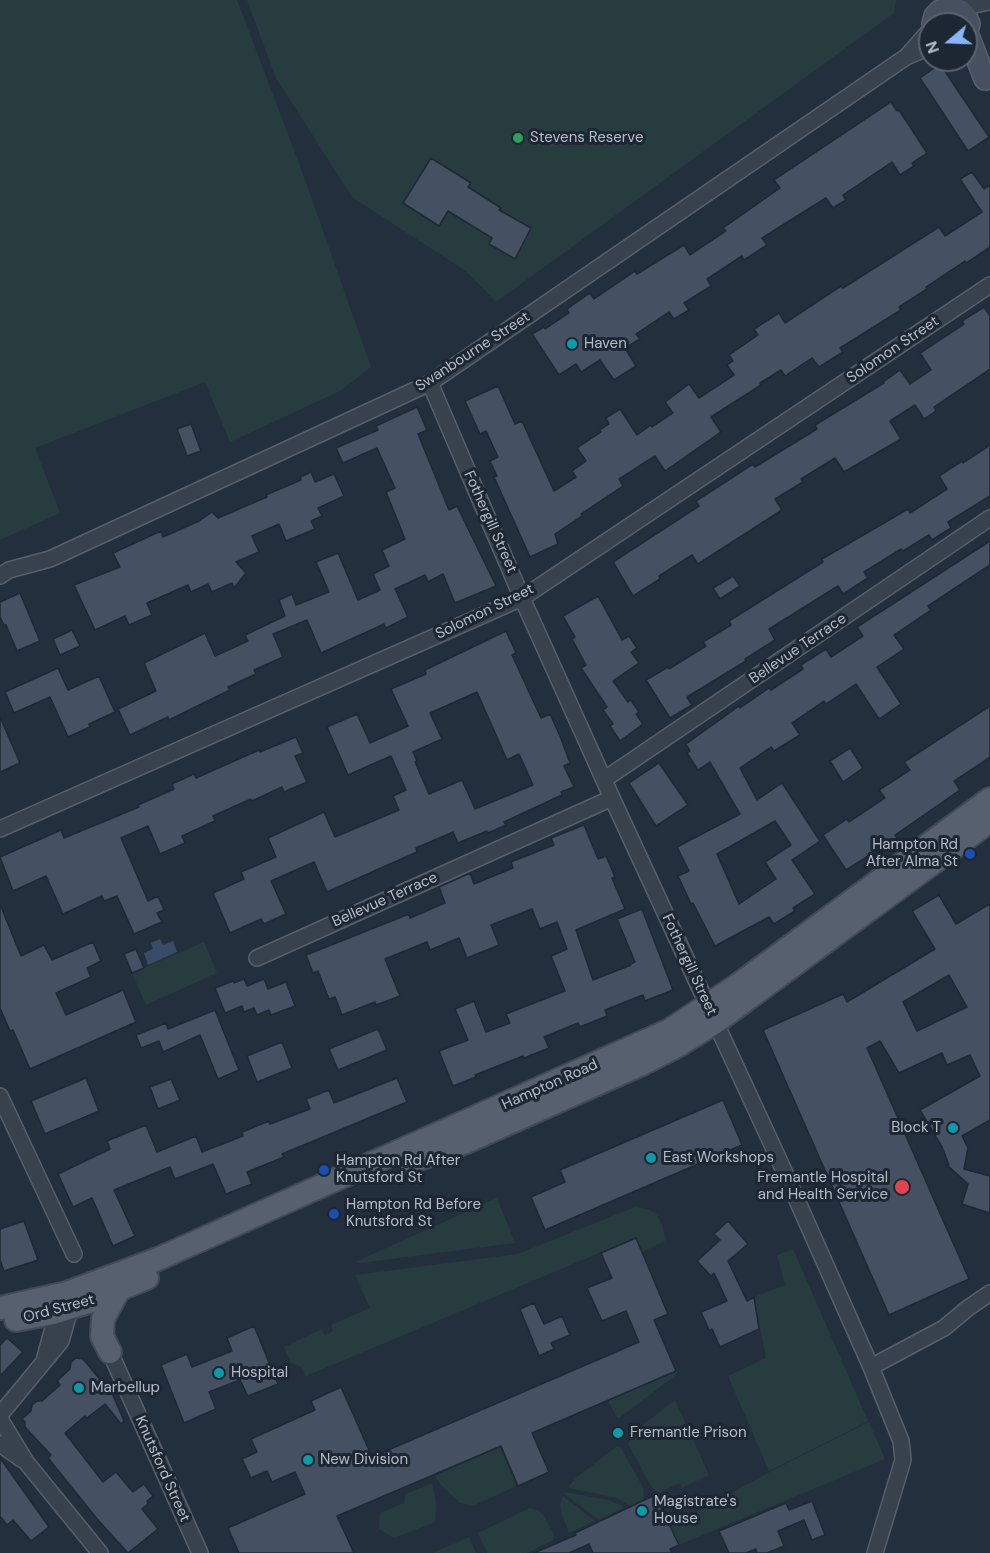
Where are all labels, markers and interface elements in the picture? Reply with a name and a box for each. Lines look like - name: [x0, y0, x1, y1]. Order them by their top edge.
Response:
- north arrow: [918, 12, 978, 72]
- text: N: [921, 38, 944, 56]
- place label: Stevens Reserve: [530, 129, 643, 147]
- marker: Stevens Reserve: [511, 131, 525, 145]
- street label: Swanbourne Street: [412, 308, 534, 396]
- street label: Solomon Street: [844, 313, 942, 387]
- place label: Haven: [584, 335, 627, 353]
- marker: Haven: [565, 337, 579, 351]
- street label: Fothergill Street: [459, 468, 521, 576]
- street label: Solomon Street: [433, 580, 537, 644]
- street label: Bellevue Terrace: [746, 610, 850, 688]
- place label: Hampton Rd After Alma St: [866, 836, 958, 871]
- marker: Hampton Rd After Alma St: [963, 847, 977, 861]
- street label: Bellevue Terrace: [330, 869, 440, 931]
- street label: Fothergill Street: [658, 911, 720, 1019]
- street label: Hampton Road: [499, 1056, 601, 1114]
- place label: Block T: [891, 1119, 941, 1137]
- marker: Block T: [946, 1121, 960, 1135]
- place label: East Workshops: [663, 1149, 774, 1167]
- marker: East Workshops: [644, 1151, 658, 1165]
- place label: Hampton Rd After Knutsford St: [336, 1152, 460, 1187]
- marker: Hampton Rd After Knutsford St: [317, 1163, 331, 1177]
- place label: Fremantle Hospital and Health Service: [757, 1169, 888, 1204]
- marker: Fremantle Hospital and Health Service: [893, 1178, 911, 1196]
- place label: Hampton Rd Before Knutsford St: [346, 1196, 481, 1231]
- marker: Hampton Rd Before Knutsford St: [327, 1207, 341, 1221]
- street label: Ord Street: [22, 1291, 96, 1327]
- place label: Hospital: [231, 1364, 288, 1382]
- marker: Hospital: [212, 1366, 226, 1380]
- place label: Marbellup: [91, 1379, 160, 1397]
- marker: Marbellup: [72, 1381, 86, 1395]
- street label: Knutsford Street: [131, 1413, 193, 1525]
- place label: Fremantle Prison: [630, 1424, 747, 1442]
- marker: Fremantle Prison: [611, 1426, 625, 1440]
- place label: New Division: [320, 1451, 408, 1469]
- marker: New Division: [301, 1453, 315, 1467]
- place label: Magistrate's House: [654, 1493, 737, 1528]
- marker: Magistrate's House: [635, 1504, 649, 1518]

